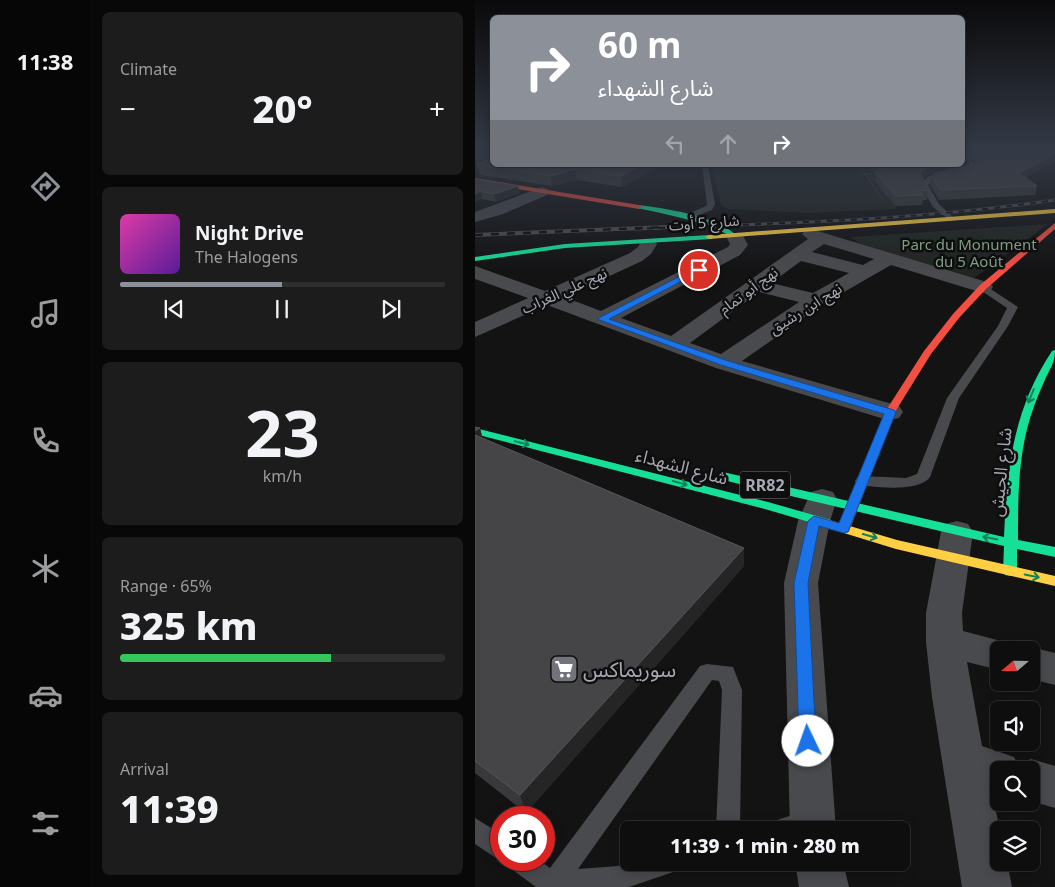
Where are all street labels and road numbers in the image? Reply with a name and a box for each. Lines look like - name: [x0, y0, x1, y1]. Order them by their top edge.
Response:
- street label: شارع 5 أوت: [668, 210, 740, 237]
- street label: نهج علي الغراب: [518, 262, 611, 321]
- street label: نهج أبو تمام: [714, 262, 783, 321]
- street label: نهج ابن رشيق: [765, 278, 847, 341]
- street label: شارع الجيش: [983, 426, 1020, 518]
- street label: شارع الشهداء: [633, 442, 731, 493]
- road number: RR82: [740, 472, 790, 498]

